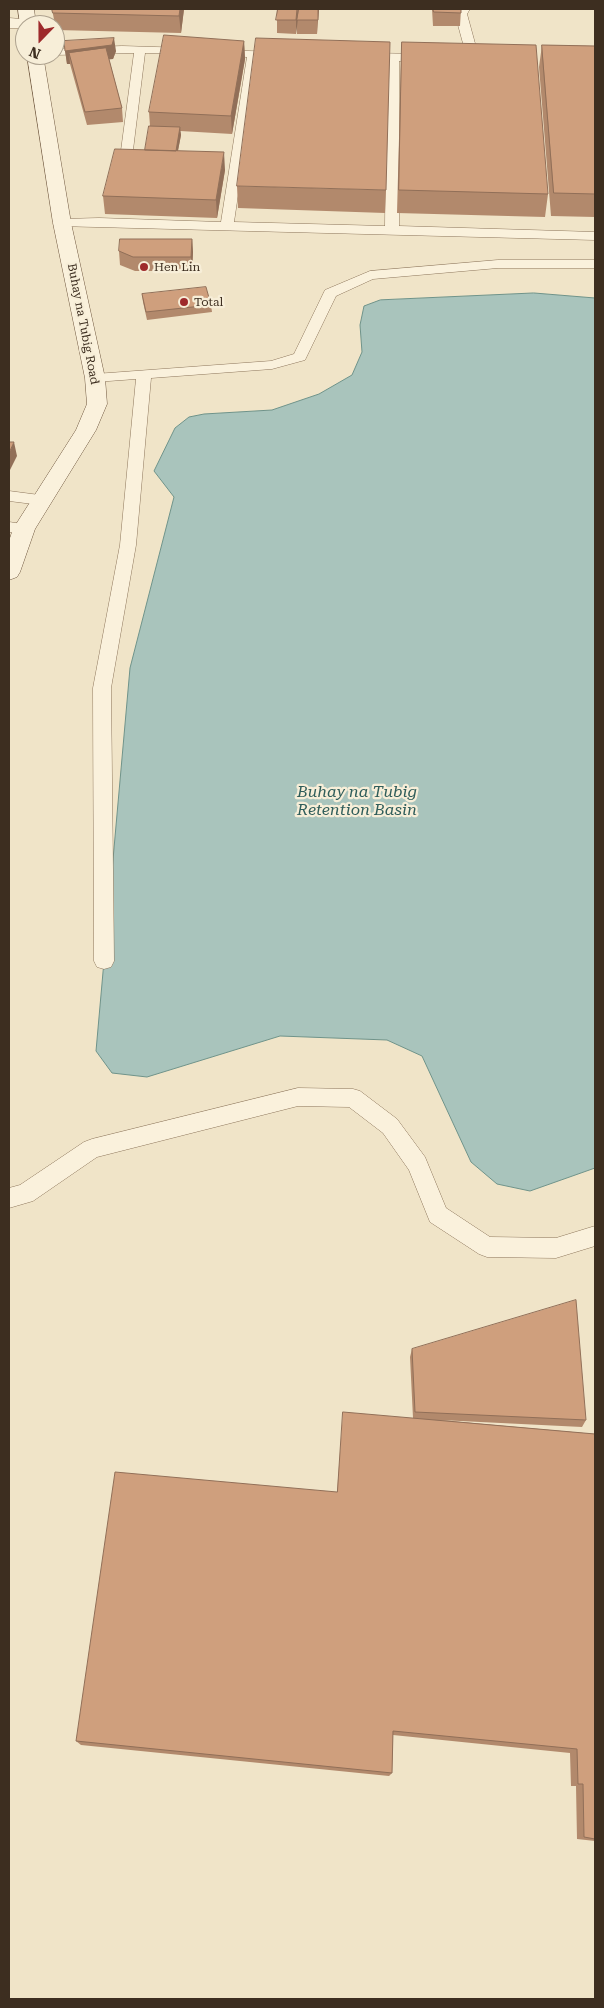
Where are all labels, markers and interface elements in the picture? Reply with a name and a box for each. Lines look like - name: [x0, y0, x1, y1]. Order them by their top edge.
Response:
- north arrow: [15, 15, 65, 65]
- text: N: [27, 44, 43, 62]
- place label: Hen Lin: [154, 260, 200, 274]
- marker: Hen Lin: [138, 261, 150, 273]
- street label: Buhay na Tubig Road: [64, 262, 102, 386]
- place label: Total: [194, 295, 223, 309]
- marker: Total: [178, 296, 190, 308]
- water label: Buhay na Tubig Retention Basin: [297, 782, 417, 820]

